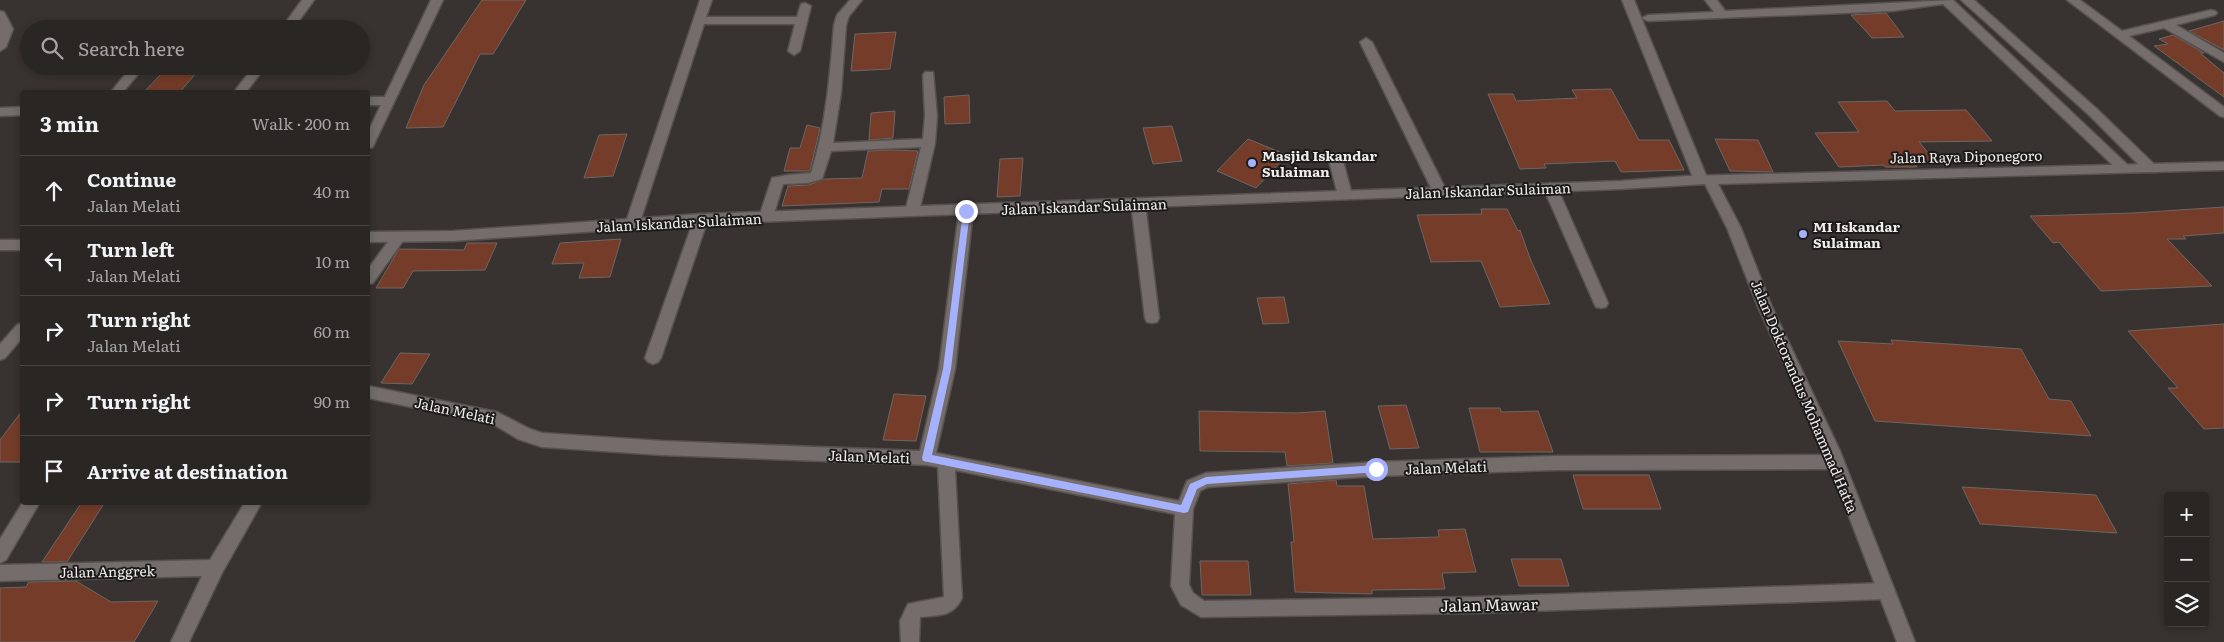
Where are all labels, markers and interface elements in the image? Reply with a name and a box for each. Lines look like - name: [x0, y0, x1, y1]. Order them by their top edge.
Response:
- search box: [20, 20, 370, 75]
- icon: search: [38, 34, 66, 62]
- text: Search here: [78, 34, 185, 62]
- text: 3 min: [40, 107, 99, 138]
- text: Walk · 200 m: [252, 111, 350, 135]
- place label: Masjid Iskandar Sulaiman: [1262, 145, 1377, 181]
- street label: Jalan Raya Diponegoro: [1890, 145, 2042, 167]
- marker: Masjid Iskandar Sulaiman: [1246, 157, 1258, 169]
- text: Continue: [87, 165, 176, 193]
- icon: ahead: [40, 177, 68, 205]
- street label: Jalan Iskandar Sulaiman: [1405, 177, 1571, 203]
- text: 40 m: [313, 179, 350, 203]
- text: Jalan Melati: [87, 193, 181, 217]
- street label: Jalan Iskandar Sulaiman: [1001, 193, 1167, 219]
- route end: [955, 200, 978, 223]
- street label: Jalan Iskandar Sulaiman: [596, 208, 762, 236]
- place label: MI Iskandar Sulaiman: [1813, 216, 1900, 252]
- marker: MI Iskandar Sulaiman: [1797, 228, 1809, 240]
- text: Turn left: [87, 235, 174, 263]
- icon: left: [40, 247, 68, 275]
- text: 10 m: [316, 249, 350, 273]
- text: Jalan Melati: [87, 263, 181, 287]
- street label: Jalan Doktorandus Mohammad Hatta: [1747, 276, 1863, 516]
- text: Turn right: [87, 305, 191, 333]
- icon: right: [40, 317, 68, 345]
- text: 60 m: [313, 319, 350, 343]
- text: Jalan Melati: [87, 333, 181, 357]
- icon: right: [40, 387, 68, 415]
- text: Turn right: [87, 387, 191, 415]
- text: 90 m: [314, 389, 350, 413]
- street label: Jalan Melati: [413, 392, 497, 428]
- street label: Jalan Melati: [828, 445, 911, 467]
- street label: Jalan Melati: [1405, 456, 1488, 478]
- icon: arrive: [40, 457, 68, 485]
- text: Arrive at destination: [87, 457, 288, 485]
- route start: [1365, 458, 1388, 481]
- map controls: [2164, 492, 2209, 627]
- button: +: [2164, 492, 2209, 537]
- button: −: [2164, 537, 2209, 582]
- street label: Jalan Anggrek: [59, 560, 156, 582]
- button: layers: [2164, 582, 2209, 627]
- street label: Jalan Mawar: [1440, 591, 1539, 617]

